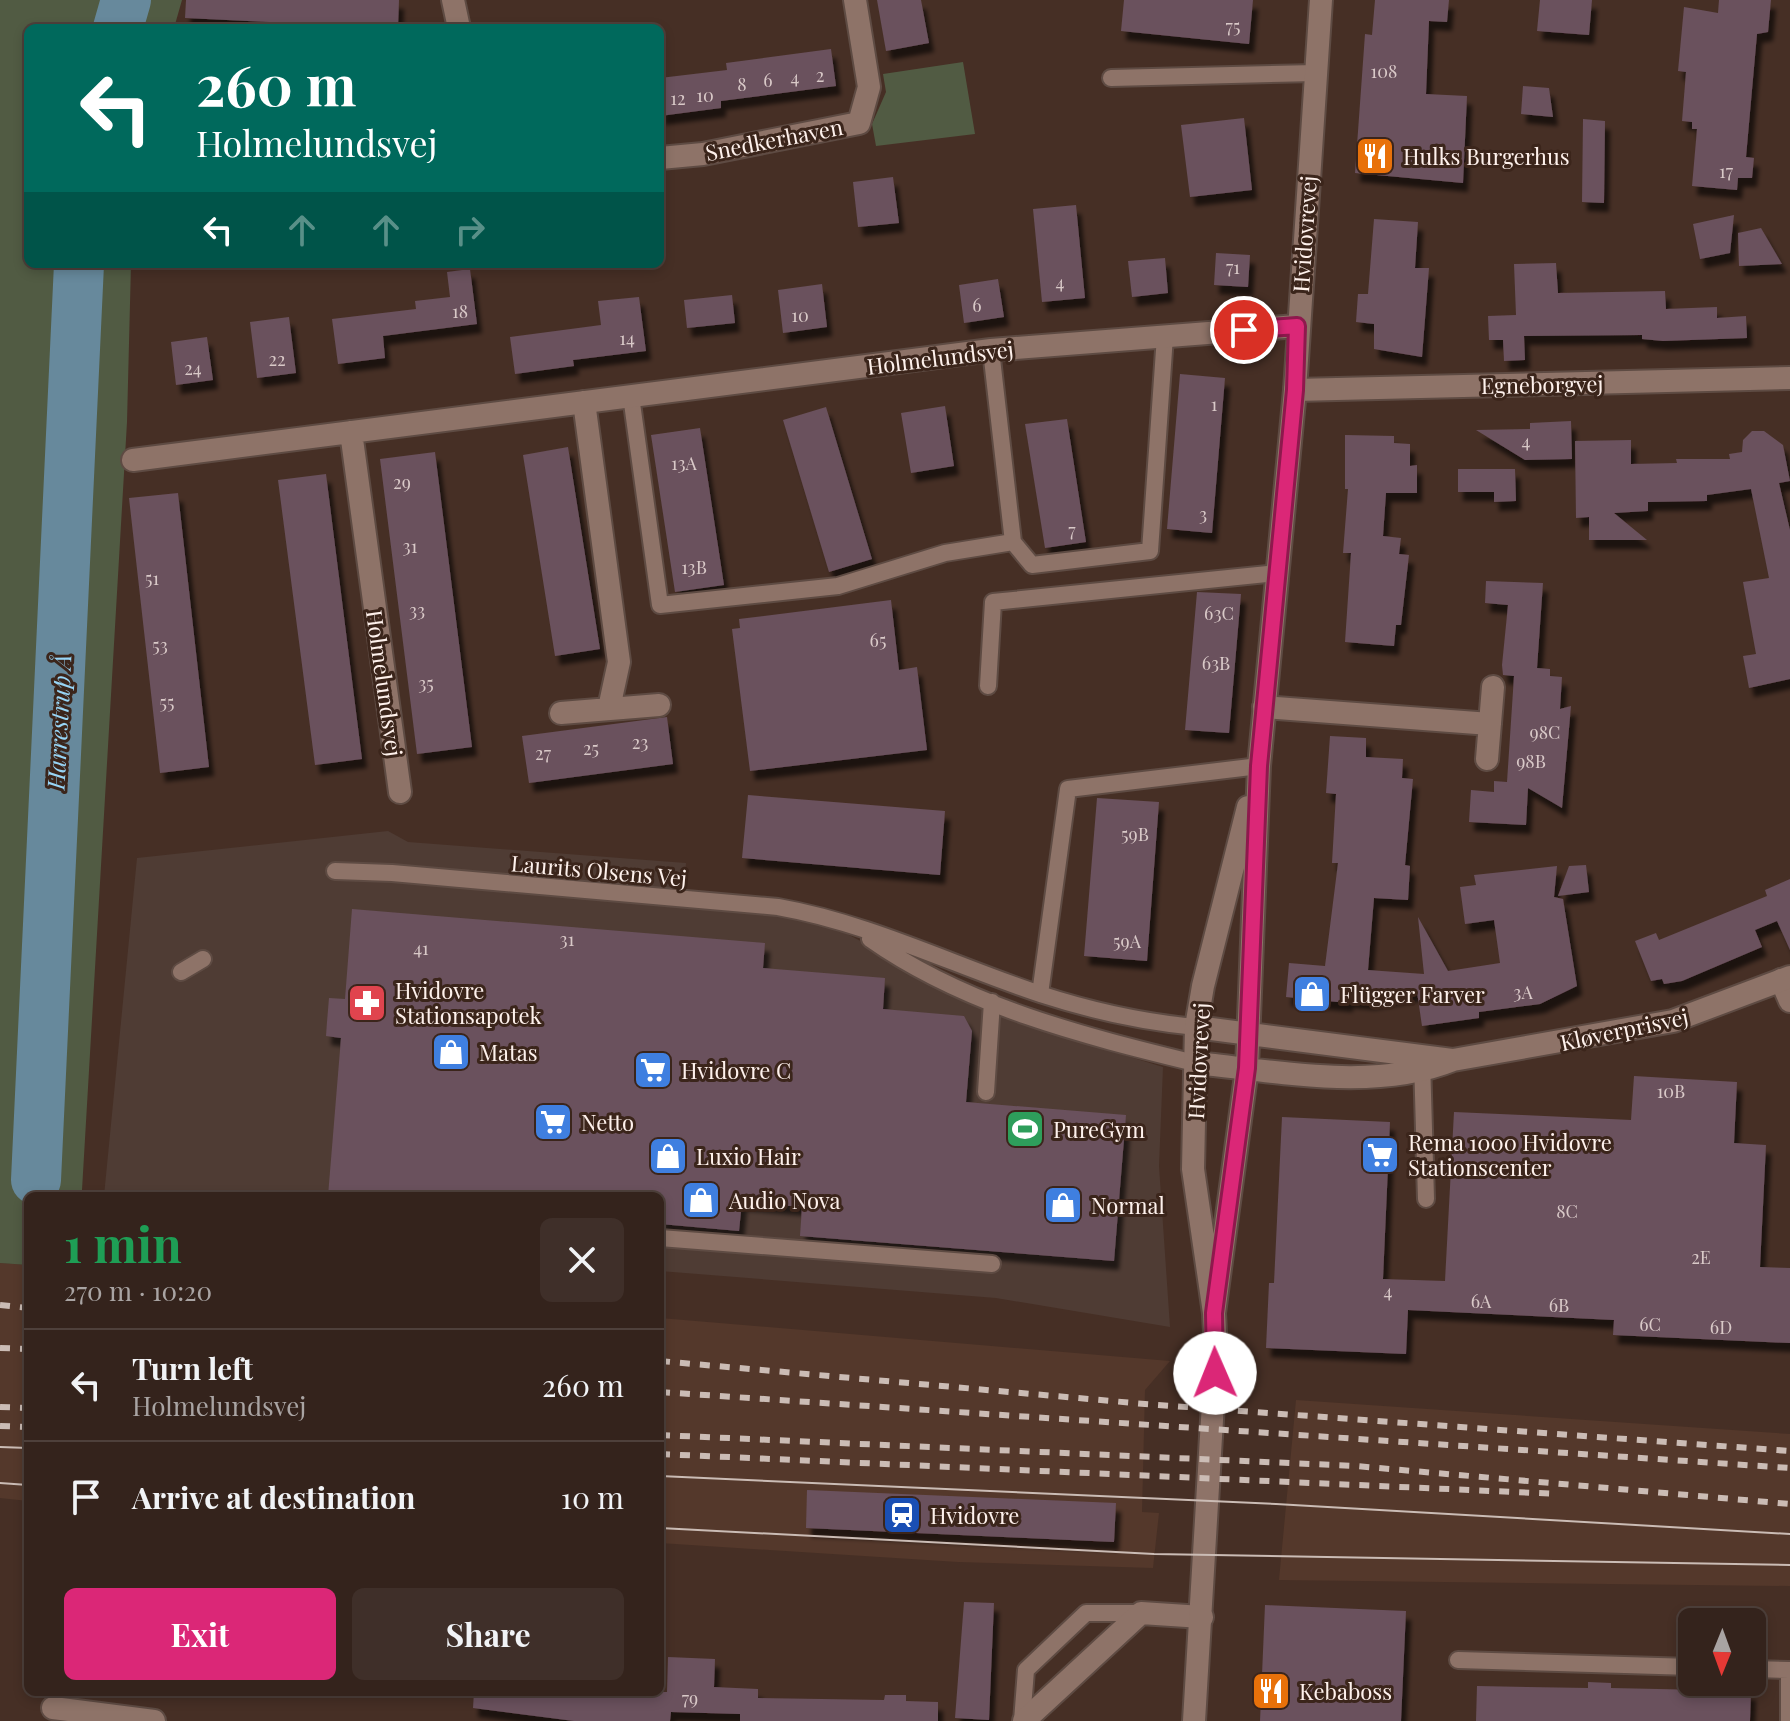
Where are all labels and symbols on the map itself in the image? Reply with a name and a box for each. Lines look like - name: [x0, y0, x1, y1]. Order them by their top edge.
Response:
- house number: 75: [1226, 14, 1240, 38]
- house number: 108: [1371, 59, 1397, 83]
- house number: 2: [816, 63, 824, 87]
- house number: 4: [791, 65, 800, 89]
- house number: 6: [763, 68, 773, 92]
- house number: 8: [737, 72, 747, 96]
- house number: 10: [696, 83, 714, 107]
- house number: 12: [670, 86, 686, 110]
- street label: Snedkerhaven: [703, 111, 845, 167]
- restaurant icon: Hulks Burgerhus: [1354, 135, 1396, 177]
- place label: Hulks Burgerhus: [1403, 141, 1570, 171]
- house number: 17: [1719, 159, 1734, 183]
- street label: Hvidovrevej: [1285, 175, 1323, 293]
- house number: 71: [1226, 255, 1240, 279]
- house number: 4: [1056, 270, 1065, 294]
- house number: 6: [972, 293, 982, 317]
- pin: [1210, 296, 1278, 364]
- house number: 18: [452, 299, 468, 323]
- house number: 10: [791, 303, 809, 327]
- house number: 14: [619, 326, 635, 350]
- street label: Holmelundsvej: [865, 333, 1015, 381]
- house number: 22: [268, 347, 286, 371]
- house number: 24: [184, 356, 202, 380]
- street label: Egneborgvej: [1480, 368, 1604, 400]
- house number: 1: [1211, 392, 1218, 416]
- house number: 4: [1522, 429, 1531, 453]
- house number: 13A: [671, 451, 698, 475]
- house number: 29: [393, 470, 411, 494]
- house number: 3: [1199, 502, 1207, 526]
- house number: 7: [1068, 518, 1076, 542]
- house number: 31: [403, 534, 418, 558]
- house number: 13B: [681, 555, 707, 579]
- house number: 51: [145, 566, 159, 590]
- house number: 33: [409, 598, 425, 622]
- house number: 63C: [1204, 601, 1234, 625]
- street label: Holmelundsvej: [360, 608, 410, 758]
- house number: 65: [870, 628, 886, 652]
- house number: 53: [152, 633, 168, 657]
- house number: 63B: [1202, 651, 1230, 675]
- water label: Harrestrup Å: [38, 653, 78, 792]
- house number: 35: [418, 671, 434, 695]
- house number: 55: [160, 690, 174, 714]
- house number: 98C: [1530, 720, 1560, 744]
- house number: 23: [632, 730, 648, 754]
- house number: 25: [583, 736, 599, 760]
- house number: 27: [535, 741, 552, 765]
- house number: 98B: [1516, 749, 1546, 773]
- house number: 59B: [1121, 822, 1149, 846]
- street label: Laurits Olsens Vej: [510, 847, 688, 893]
- house number: 31: [560, 927, 575, 951]
- house number: 59A: [1113, 929, 1142, 953]
- house number: 41: [413, 936, 429, 960]
- shop icon: Flügger Farver: [1291, 973, 1333, 1015]
- place label: Hvidovre Stationsapotek: [395, 975, 542, 1030]
- place label: Flügger Farver: [1340, 979, 1485, 1009]
- house number: 3A: [1513, 980, 1533, 1004]
- pharmacy icon: Hvidovre Stationsapotek: [346, 982, 388, 1024]
- street label: Kløverprisvej: [1557, 1001, 1691, 1057]
- street label: Hvidovrevej: [1180, 1002, 1216, 1120]
- shop icon: Matas: [430, 1031, 472, 1073]
- place label: Matas: [479, 1037, 538, 1067]
- supermarket icon: Hvidovre C: [632, 1049, 674, 1091]
- place label: Hvidovre C: [681, 1055, 791, 1085]
- house number: 10B: [1657, 1079, 1685, 1103]
- supermarket icon: Netto: [532, 1101, 574, 1143]
- place label: Netto: [581, 1107, 634, 1137]
- sports icon: PureGym: [1004, 1108, 1046, 1150]
- place label: PureGym: [1053, 1114, 1146, 1144]
- place label: Rema 1000 Hvidovre Stationscenter: [1408, 1127, 1612, 1182]
- supermarket icon: Rema 1000 Hvidovre Stationscenter: [1359, 1134, 1401, 1176]
- shop icon: Luxio Hair: [647, 1135, 689, 1177]
- place label: Luxio Hair: [696, 1141, 801, 1171]
- shop icon: Audio Nova: [680, 1179, 722, 1221]
- shop icon: Normal: [1042, 1184, 1084, 1226]
- place label: Audio Nova: [728, 1185, 840, 1215]
- place label: Normal: [1091, 1190, 1165, 1220]
- house number: 8C: [1556, 1199, 1578, 1223]
- house number: 2E: [1691, 1245, 1711, 1269]
- house number: 4: [1384, 1279, 1393, 1303]
- house number: 6A: [1471, 1289, 1492, 1313]
- house number: 6B: [1549, 1293, 1569, 1317]
- house number: 6C: [1639, 1312, 1661, 1336]
- house number: 6D: [1710, 1315, 1732, 1339]
- position arrow: [1173, 1331, 1257, 1415]
- station icon: Hvidovre: [881, 1494, 923, 1536]
- place label: Hvidovre: [930, 1500, 1019, 1530]
- north arrow: [1678, 1608, 1766, 1696]
- restaurant icon: Kebaboss: [1250, 1670, 1292, 1712]
- place label: Kebaboss: [1299, 1676, 1392, 1706]
- house number: 79: [682, 1686, 698, 1710]

